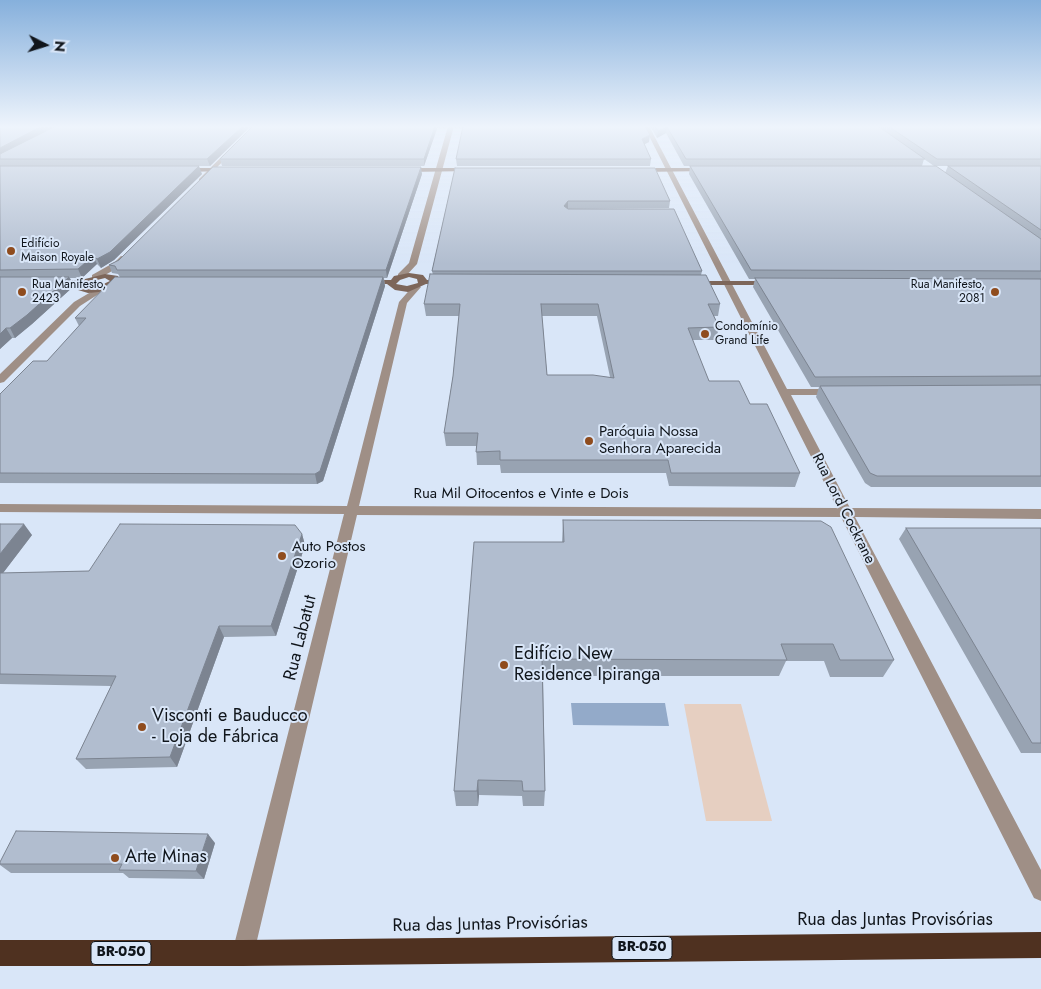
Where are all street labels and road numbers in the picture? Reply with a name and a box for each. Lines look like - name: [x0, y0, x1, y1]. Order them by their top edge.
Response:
- street label: Rua Lord Cockrane: [807, 451, 879, 567]
- street label: Rua Mil Oitocentos e Vinte e Dois: [414, 485, 628, 503]
- street label: Rua Labatut: [280, 593, 322, 683]
- street label: Rua das Juntas Provisórias: [797, 910, 993, 932]
- street label: Rua das Juntas Provisórias: [392, 912, 588, 938]
- road number: BR-050: [612, 936, 672, 960]
- road number: BR-050: [91, 941, 151, 964]

